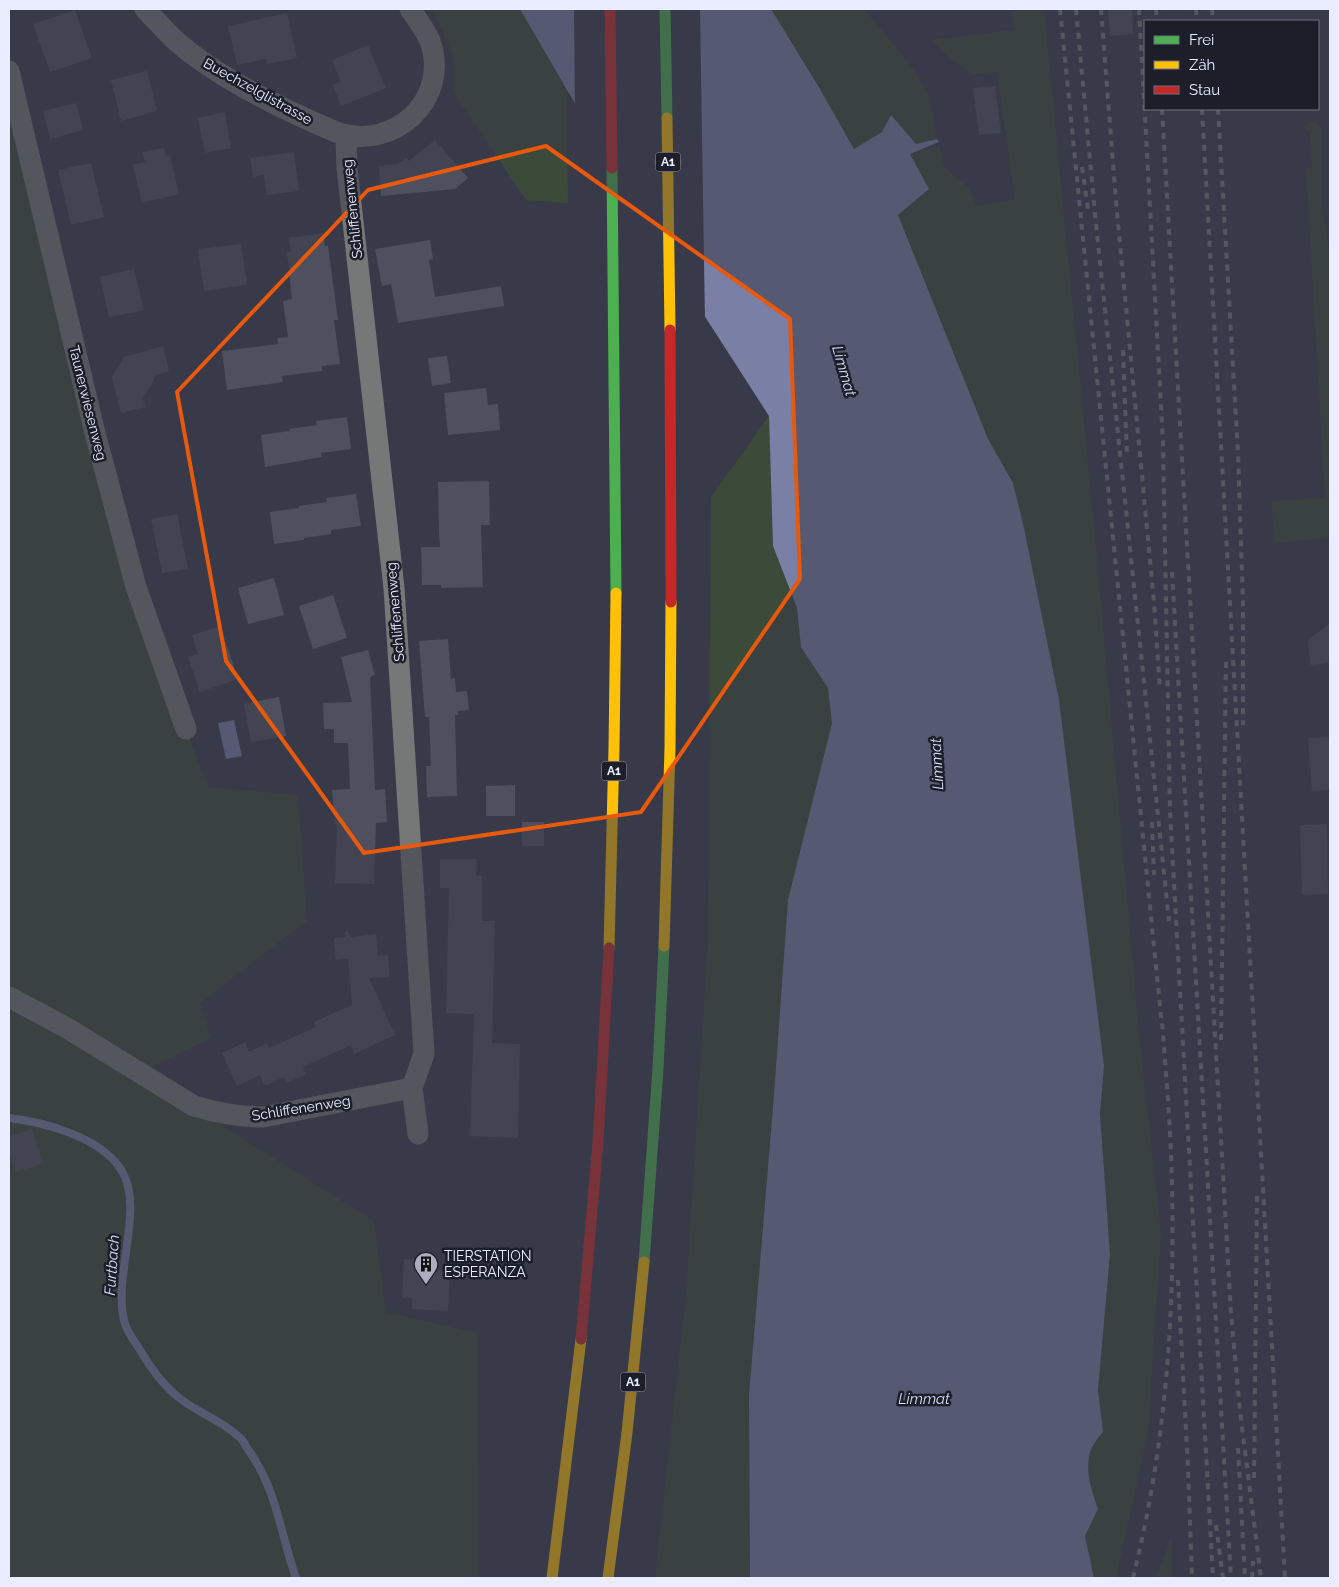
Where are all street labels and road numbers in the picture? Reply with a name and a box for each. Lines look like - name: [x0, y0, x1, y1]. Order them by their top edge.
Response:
- street label: Buechzelglistrasse: [201, 55, 315, 127]
- road number: A1: [656, 152, 680, 172]
- street label: Schliffenenweg: [339, 159, 365, 259]
- street label: Taunerwiesenweg: [66, 344, 110, 462]
- street label: Schliffenenweg: [383, 562, 407, 662]
- road number: A1: [602, 761, 626, 780]
- street label: Schliffenenweg: [250, 1092, 352, 1124]
- road number: A1: [620, 1372, 646, 1391]

